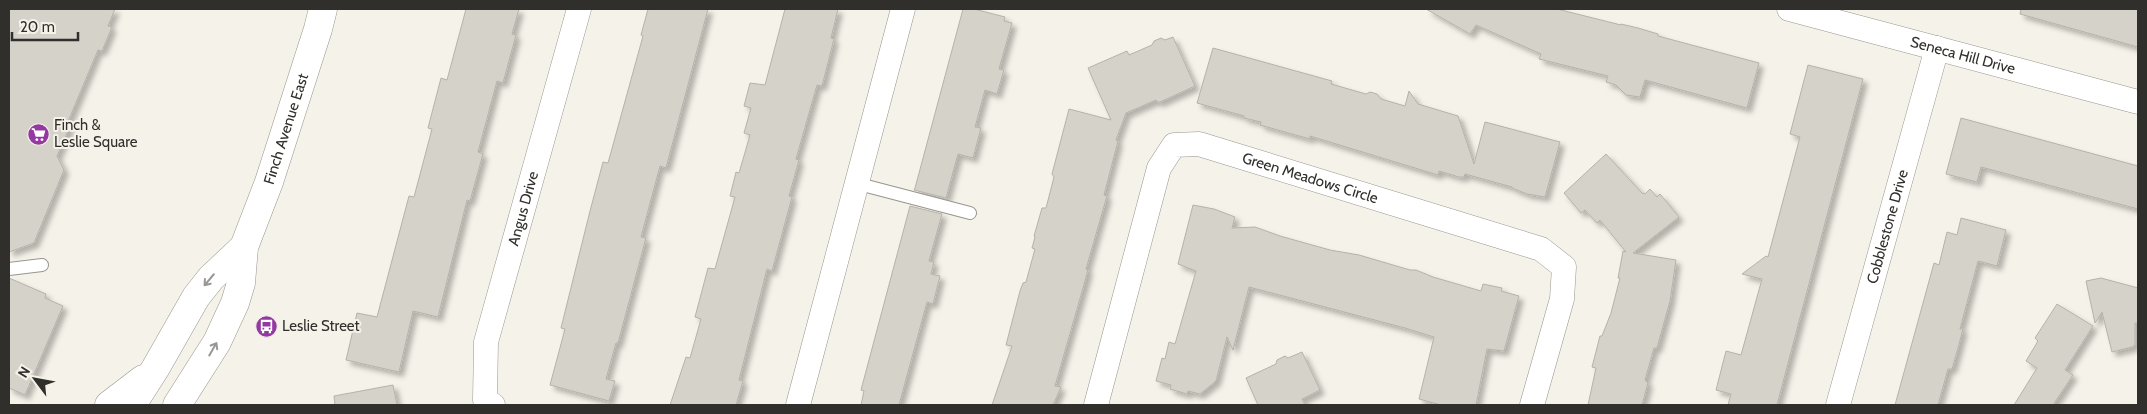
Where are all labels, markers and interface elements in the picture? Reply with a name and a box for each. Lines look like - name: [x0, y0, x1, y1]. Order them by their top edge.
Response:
- scale bar: [12, 10, 79, 42]
- text: 20 m: [20, 18, 55, 36]
- street label: Seneca Hill Drive: [1909, 33, 2018, 78]
- street label: Finch Avenue East: [260, 71, 312, 187]
- place label: Finch & Leslie Square: [54, 116, 138, 151]
- supermarket icon: Finch & Leslie Square: [26, 122, 50, 146]
- street label: Green Meadows Circle: [1240, 149, 1380, 208]
- street label: Cobblestone Drive: [1863, 167, 1912, 286]
- street label: Angus Drive: [504, 169, 542, 248]
- one-way arrow: [204, 274, 215, 287]
- bus stop icon: Leslie Street: [254, 314, 278, 338]
- place label: Leslie Street: [282, 317, 360, 335]
- one-way arrow: [208, 343, 218, 357]
- north arrow: [10, 354, 60, 404]
- text: N: [14, 363, 34, 381]

